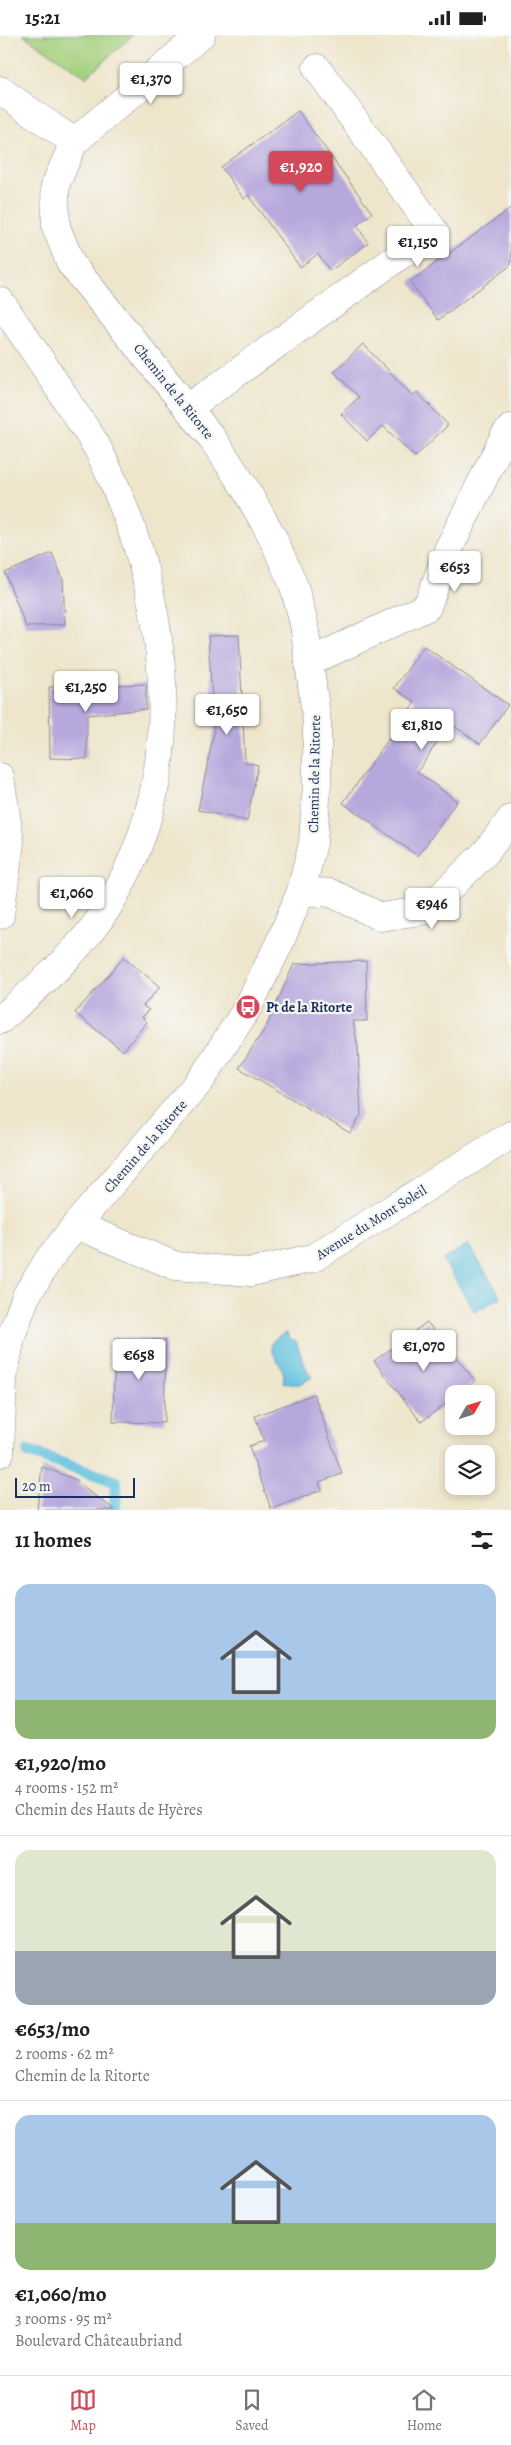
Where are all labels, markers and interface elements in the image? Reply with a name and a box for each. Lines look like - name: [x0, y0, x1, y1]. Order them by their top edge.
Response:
- text: 15:21: [25, 5, 60, 31]
- pin: €1,370: [110, 63, 192, 105]
- text: €1,370: [131, 68, 171, 90]
- pin: €1,920: [260, 151, 342, 193]
- text: €1,920: [280, 156, 322, 178]
- pin: €1,150: [377, 225, 459, 268]
- text: €1,150: [398, 231, 438, 253]
- street label: Chemin de la Ritorte: [129, 339, 218, 443]
- pin: €653: [425, 551, 485, 593]
- text: €653: [440, 556, 470, 578]
- pin: €1,250: [45, 671, 127, 713]
- text: €1,250: [65, 676, 107, 698]
- pin: €1,650: [186, 693, 268, 736]
- text: €1,650: [206, 699, 248, 721]
- pin: €1,810: [381, 709, 463, 751]
- text: €1,810: [402, 714, 442, 736]
- street label: Chemin de la Ritorte: [304, 715, 325, 833]
- pin: €1,060: [31, 877, 113, 919]
- text: €1,060: [51, 882, 93, 904]
- pin: €946: [402, 887, 462, 930]
- text: €946: [416, 893, 448, 915]
- bus stop icon: Pt de la Ritorte: [235, 994, 261, 1020]
- place label: Pt de la Ritorte: [266, 998, 353, 1017]
- street label: Chemin de la Ritorte: [99, 1096, 191, 1197]
- street label: Avenue du Mont Soleil: [311, 1180, 431, 1265]
- pin: €1,070: [383, 1329, 465, 1372]
- text: €1,070: [403, 1335, 445, 1357]
- pin: €658: [109, 1339, 169, 1381]
- text: €658: [123, 1344, 155, 1366]
- north arrow: [445, 1385, 495, 1435]
- map controls: [445, 1385, 495, 1495]
- button: layers: [445, 1445, 495, 1495]
- scale bar: [15, 1475, 135, 1498]
- text: 20 m: [22, 1477, 51, 1496]
- text: 11 homes: [15, 1526, 92, 1554]
- icon: filters: [468, 1526, 496, 1554]
- icon: home: [211, 1617, 301, 1707]
- text: €1,920/mo: [15, 1749, 106, 1777]
- text: 4 rooms · 152 m²: [15, 1777, 118, 1799]
- text: Chemin des Hauts de Hyères: [15, 1799, 203, 1821]
- icon: home: [211, 1882, 301, 1972]
- text: €653/mo: [15, 2015, 90, 2043]
- text: 2 rooms · 62 m²: [15, 2043, 114, 2065]
- text: Chemin de la Ritorte: [15, 2065, 150, 2087]
- icon: home: [211, 2147, 301, 2237]
- text: €1,060/mo: [15, 2280, 107, 2308]
- text: 3 rooms · 95 m²: [15, 2308, 112, 2330]
- text: Boulevard Châteaubriand: [15, 2330, 182, 2352]
- tab: Map: [69, 2386, 97, 2435]
- tab: Saved: [235, 2386, 269, 2435]
- tab: Home: [407, 2386, 442, 2435]

